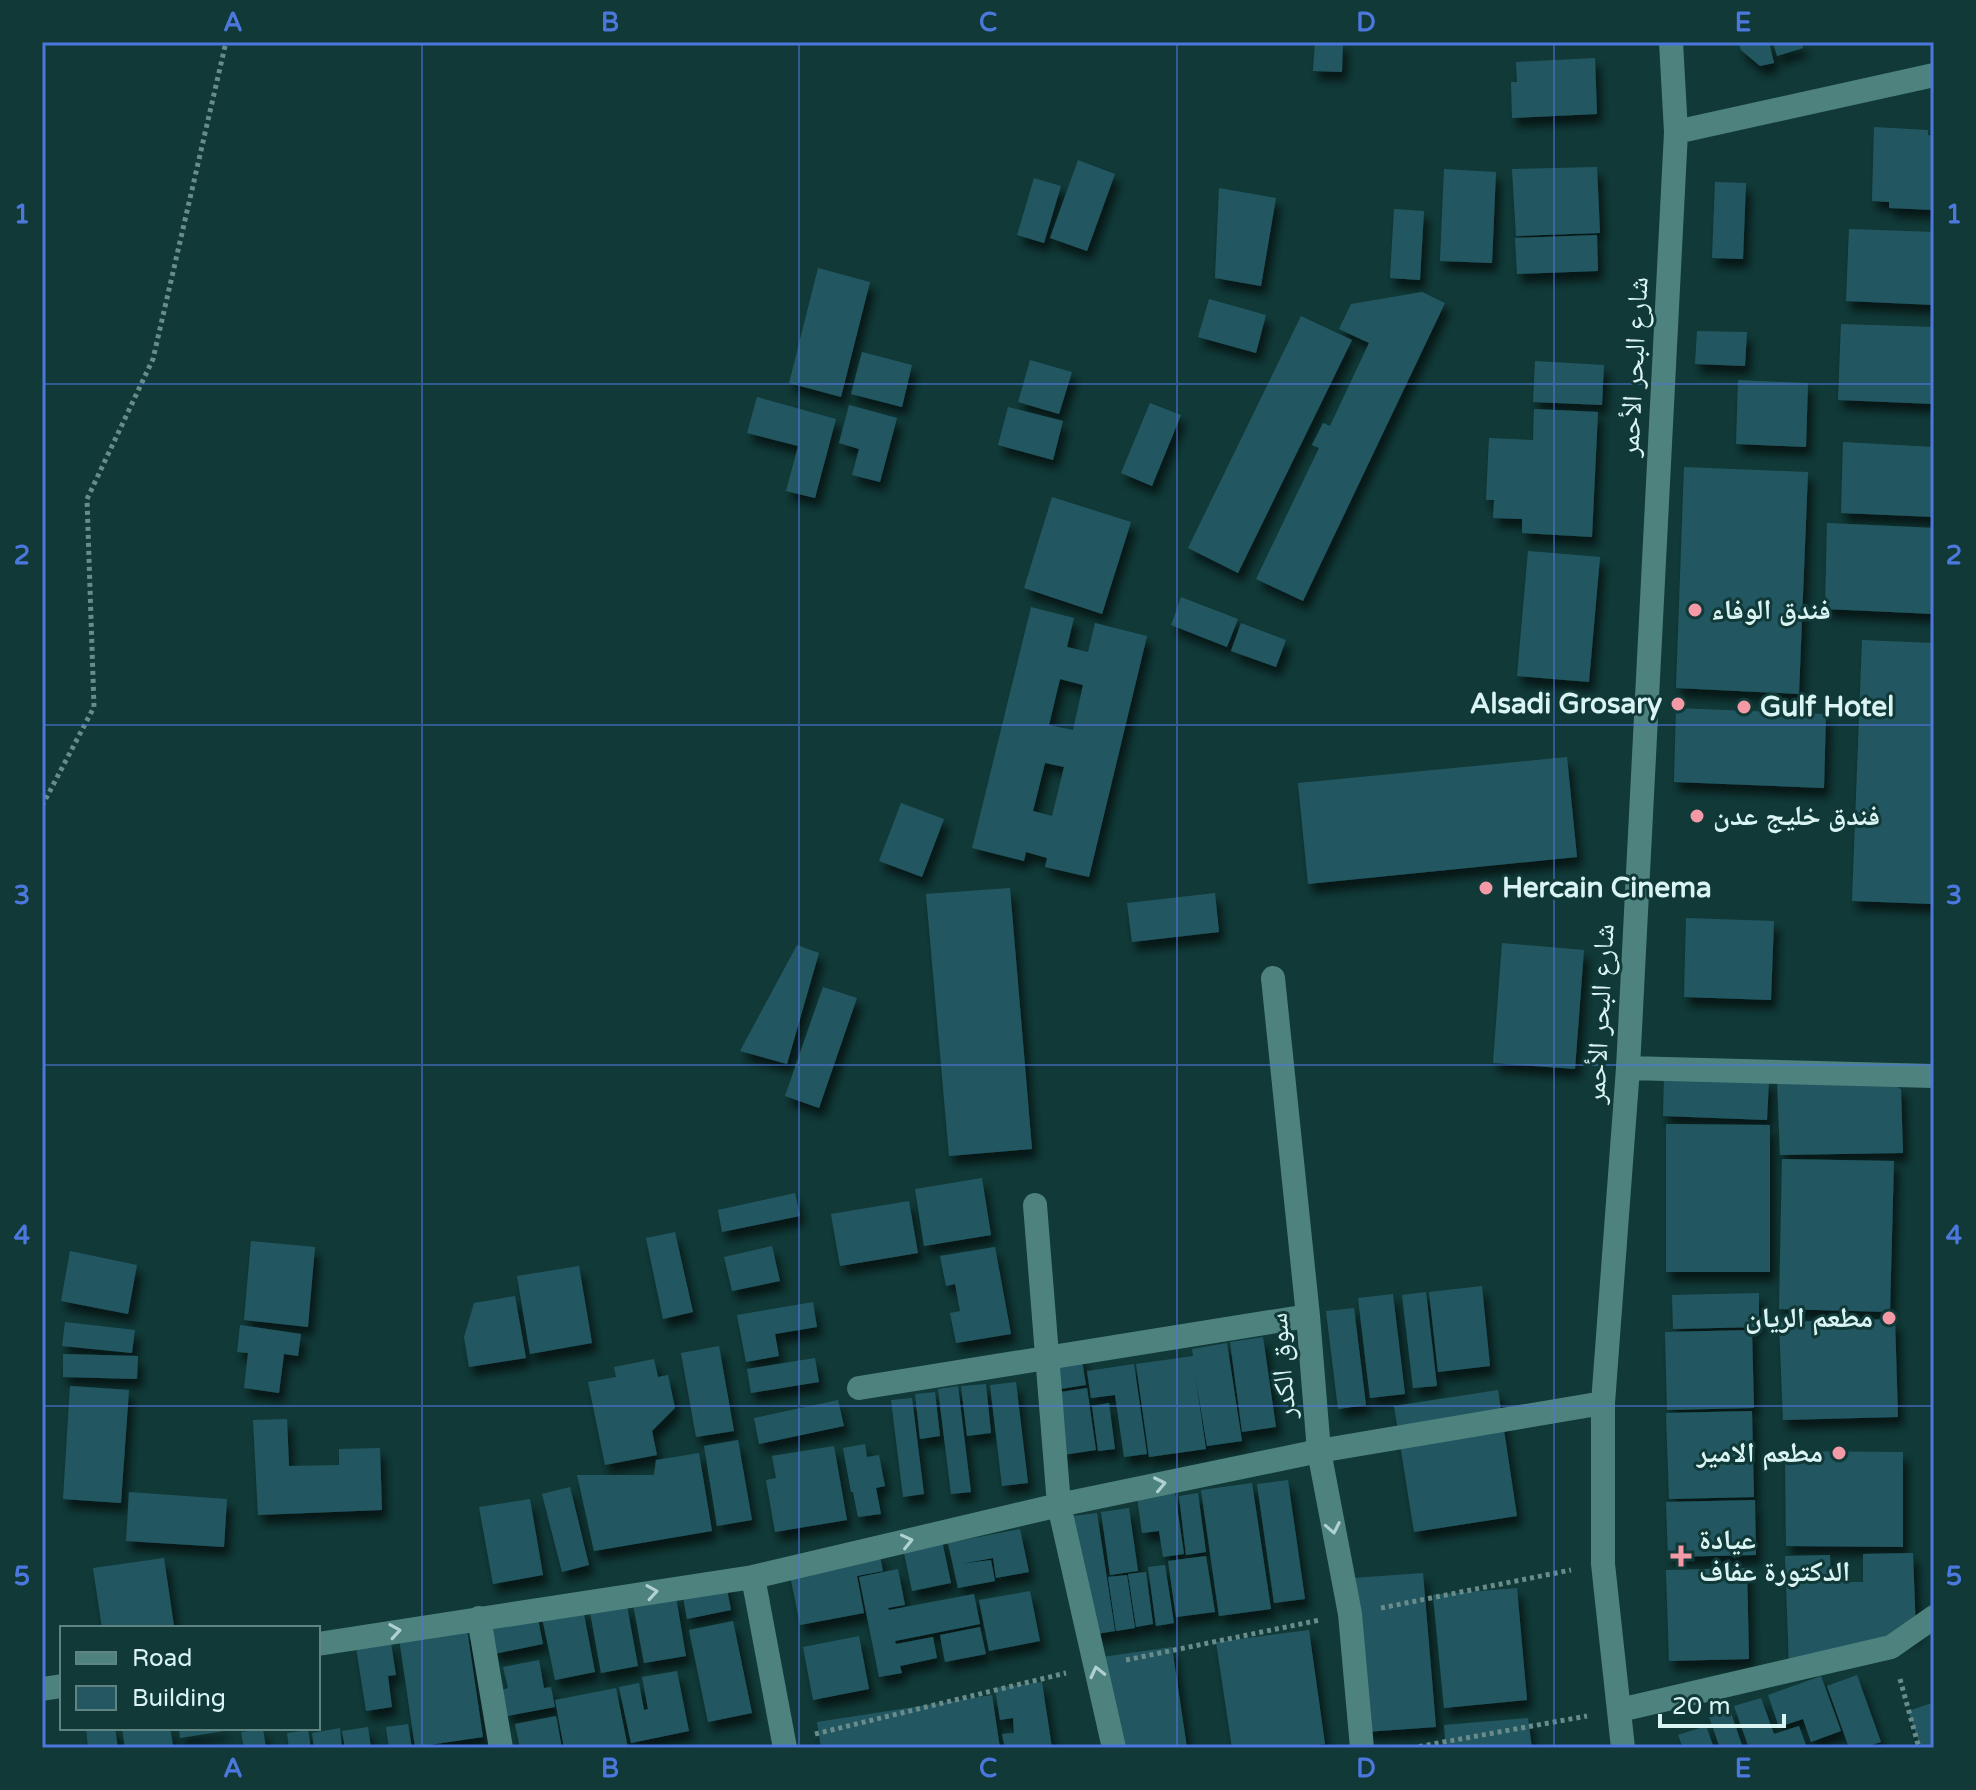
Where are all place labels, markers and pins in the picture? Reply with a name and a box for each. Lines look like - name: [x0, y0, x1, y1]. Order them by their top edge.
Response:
- place label: فندق الوفاء: [1711, 593, 1831, 627]
- marker: فندق الوفاء: [1686, 601, 1704, 619]
- place label: Alsadi Grosary: [1470, 687, 1662, 721]
- place label: Gulf Hotel: [1760, 690, 1894, 724]
- marker: Alsadi Grosary: [1669, 695, 1687, 713]
- marker: Gulf Hotel: [1735, 698, 1753, 716]
- place label: فندق خليج عدن: [1713, 799, 1880, 834]
- marker: فندق خليج عدن: [1688, 807, 1706, 825]
- place label: Hercain Cinema: [1502, 871, 1712, 905]
- marker: Hercain Cinema: [1477, 879, 1495, 897]
- place label: مطعم الريان: [1745, 1301, 1873, 1336]
- marker: مطعم الريان: [1880, 1309, 1898, 1327]
- place label: مطعم الامير: [1696, 1436, 1823, 1471]
- marker: مطعم الامير: [1830, 1444, 1848, 1462]
- place label: عيادة الدكتورة عفاف: [1699, 1523, 1850, 1589]
- marker: عيادة الدكتورة عفاف: [1670, 1545, 1692, 1567]

